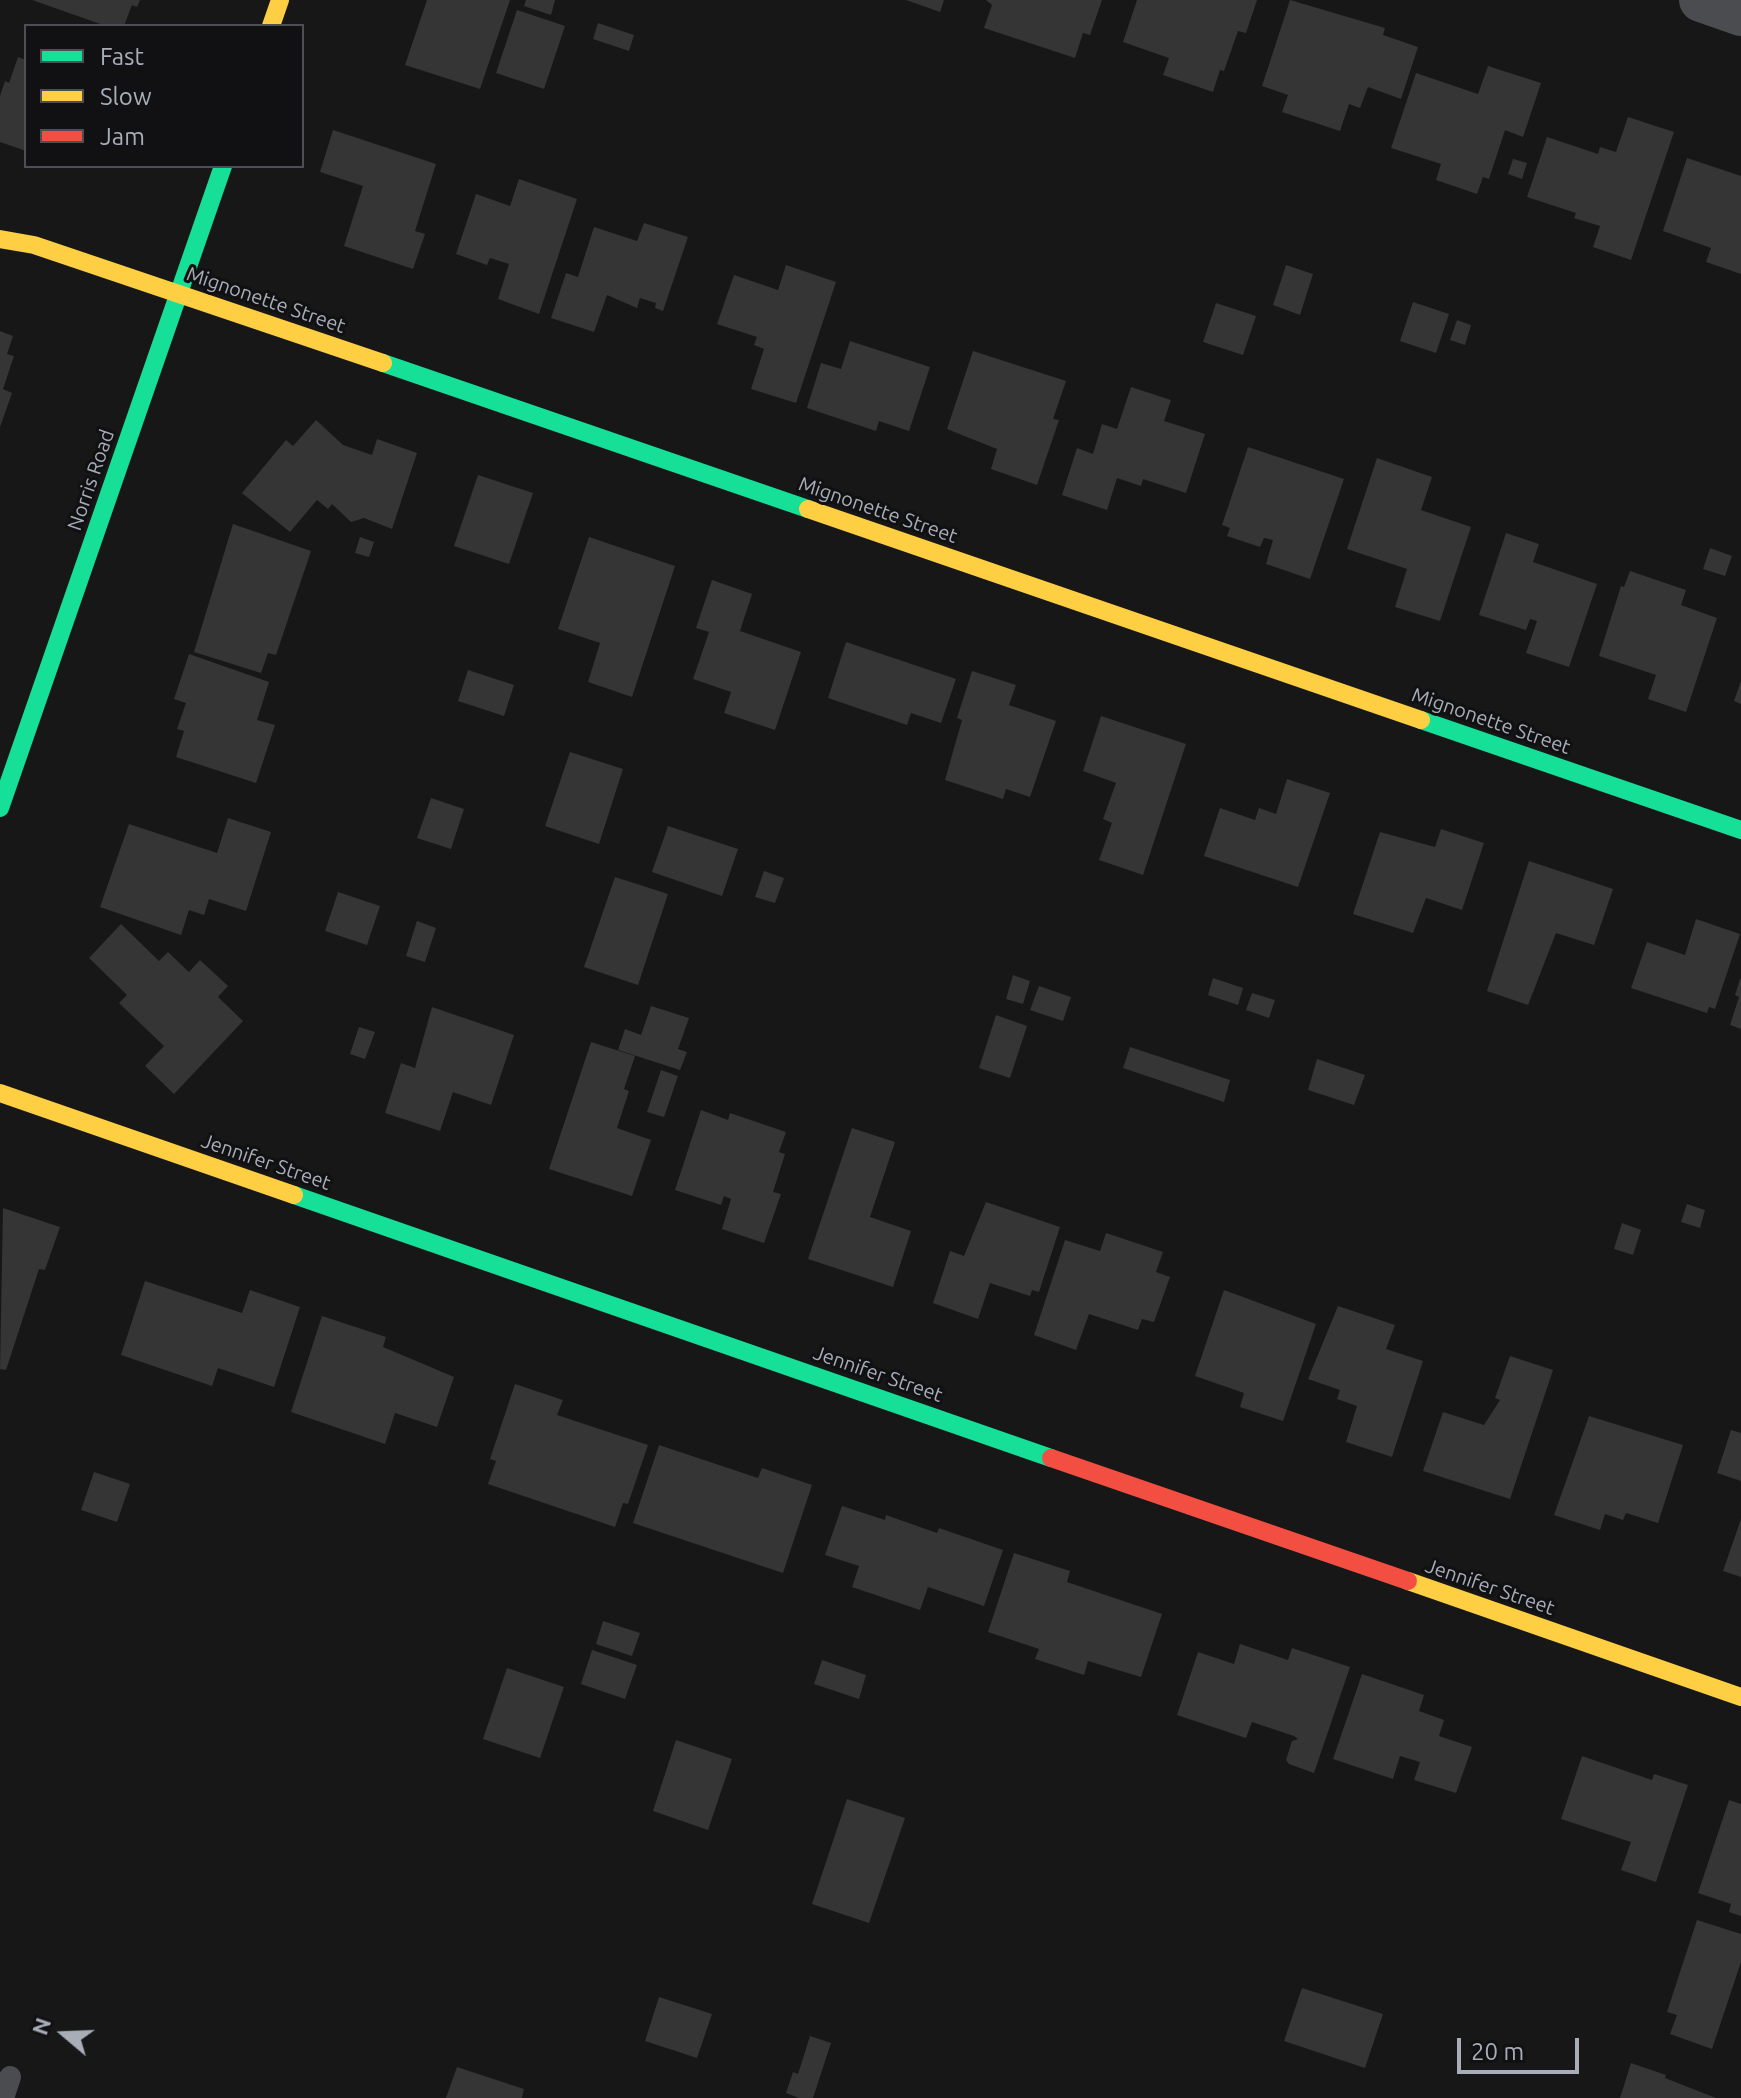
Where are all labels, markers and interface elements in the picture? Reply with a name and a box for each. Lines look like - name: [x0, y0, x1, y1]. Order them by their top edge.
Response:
- legend: [24, 24, 304, 168]
- text: Fast: [100, 43, 144, 70]
- text: Slow: [100, 83, 152, 110]
- text: Jam: [100, 123, 145, 150]
- street label: Mignonette Street: [183, 262, 349, 338]
- street label: Norris Road: [63, 426, 119, 534]
- street label: Mignonette Street: [795, 472, 961, 548]
- street label: Mignonette Street: [1408, 683, 1574, 759]
- street label: Jennifer Street: [198, 1129, 334, 1195]
- street label: Jennifer Street: [810, 1341, 946, 1407]
- street label: Jennifer Street: [1422, 1554, 1558, 1620]
- north arrow: [24, 1994, 104, 2074]
- text: N: [26, 2014, 55, 2038]
- scale bar: [1461, 2022, 1583, 2072]
- text: 20 m: [1471, 2038, 1524, 2065]

